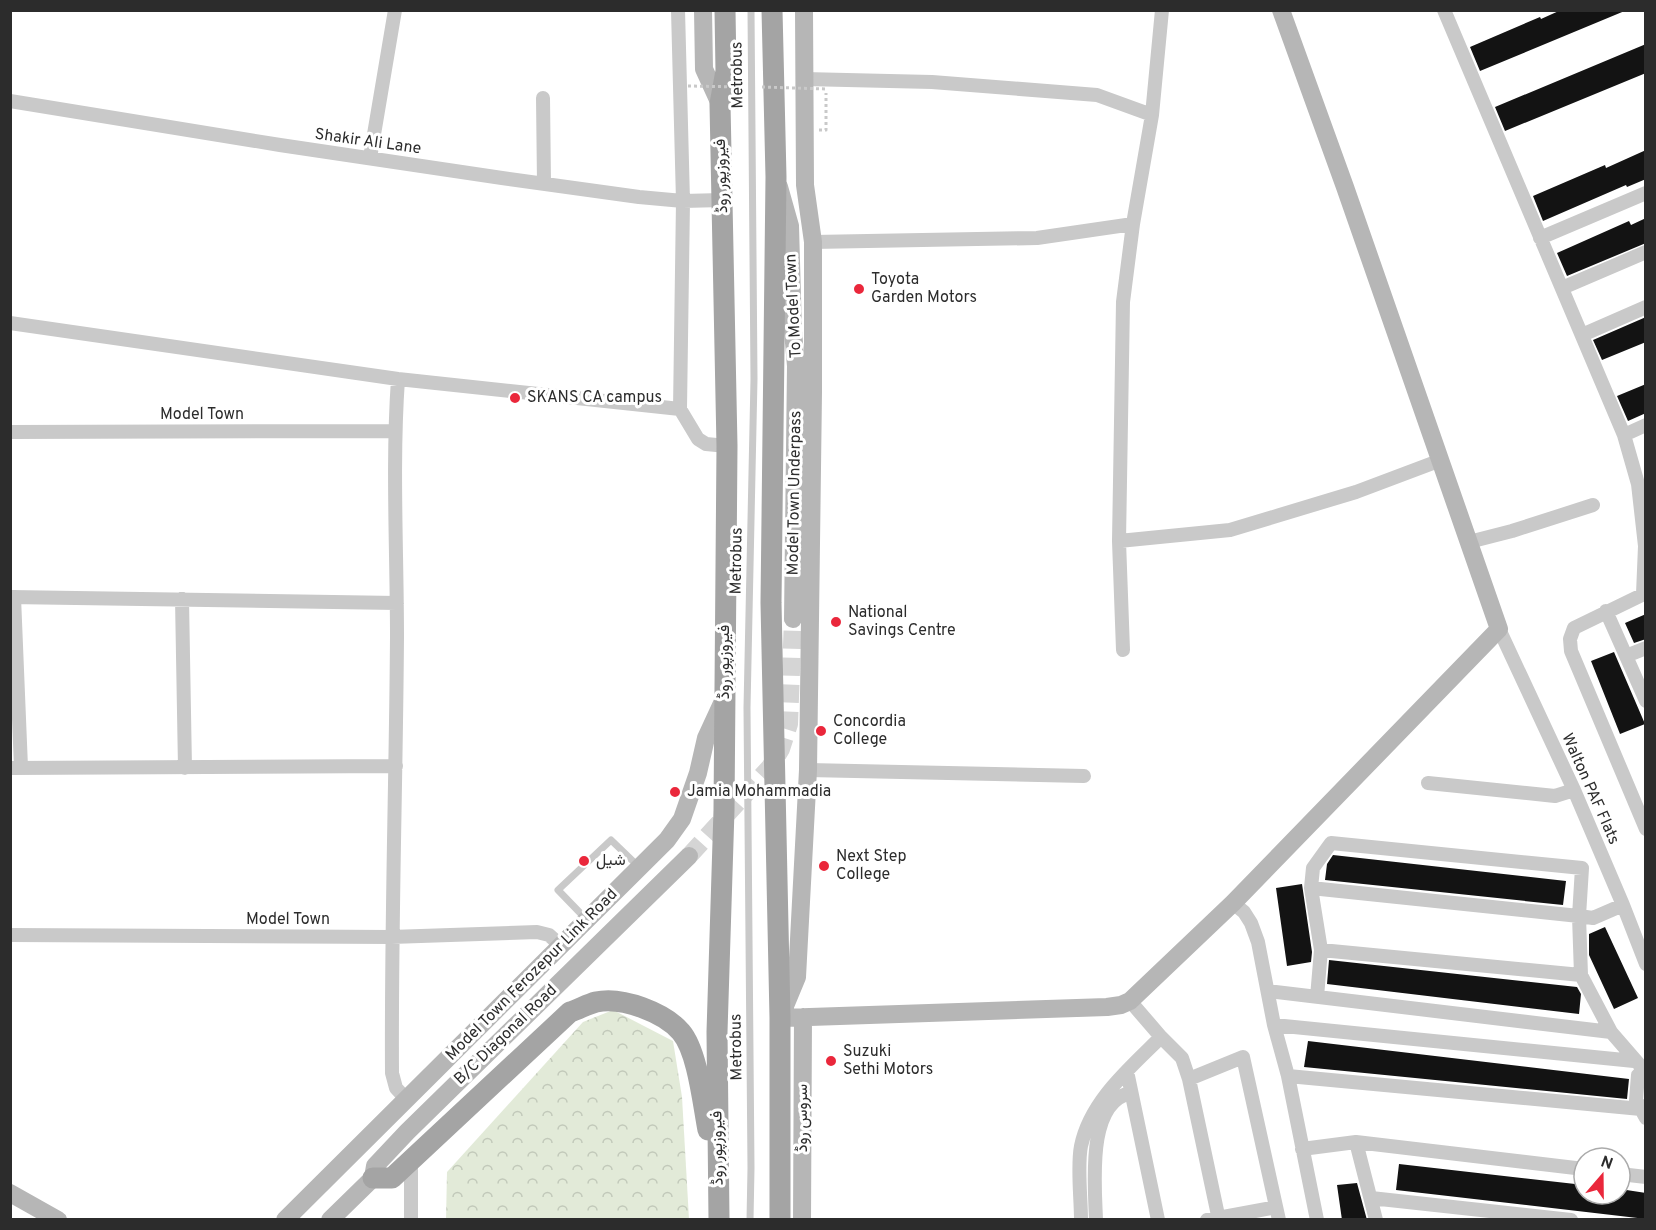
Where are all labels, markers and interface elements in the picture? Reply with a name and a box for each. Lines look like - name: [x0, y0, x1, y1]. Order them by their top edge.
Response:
- street label: Metrobus: [727, 41, 749, 109]
- street label: Shakir Ali Lane: [313, 125, 423, 159]
- street label: فیروزپور روڈ: [711, 138, 733, 214]
- street label: To Model Town: [781, 253, 807, 359]
- place label: Toyota Garden Motors: [871, 270, 977, 308]
- marker: Toyota Garden Motors: [852, 282, 866, 296]
- place label: SKANS CA campus: [527, 388, 662, 408]
- marker: SKANS CA campus: [508, 391, 522, 405]
- street label: Model Town: [160, 405, 244, 425]
- street label: Model Town Underpass: [784, 410, 806, 576]
- street label: Metrobus: [726, 527, 748, 595]
- place label: National Savings Centre: [848, 603, 956, 641]
- marker: National Savings Centre: [829, 615, 843, 629]
- street label: فیروزپور روڈ: [715, 625, 735, 699]
- place label: Concordia College: [833, 712, 906, 750]
- marker: Concordia College: [814, 724, 828, 738]
- street label: Walton PAF Flats: [1557, 730, 1623, 848]
- place label: Jamia Mohammadia: [687, 782, 831, 802]
- marker: Jamia Mohammadia: [668, 785, 682, 799]
- place label: Next Step College: [836, 847, 907, 885]
- place label: شیل: [596, 851, 626, 871]
- marker: شیل: [577, 854, 591, 868]
- marker: Next Step College: [817, 859, 831, 873]
- street label: Model Town Ferozepur Link Road: [442, 885, 622, 1065]
- street label: Model Town: [246, 910, 330, 930]
- street label: B/C Diagonal Road: [450, 981, 562, 1089]
- street label: Metrobus: [726, 1013, 748, 1081]
- place label: Suzuki Sethi Motors: [843, 1042, 933, 1080]
- marker: Suzuki Sethi Motors: [824, 1054, 838, 1068]
- street label: سروس روڈ: [793, 1084, 813, 1152]
- street label: فیروزپور روڈ: [707, 1111, 729, 1185]
- north arrow: [1572, 1146, 1632, 1206]
- text: N: [1598, 1152, 1615, 1175]

